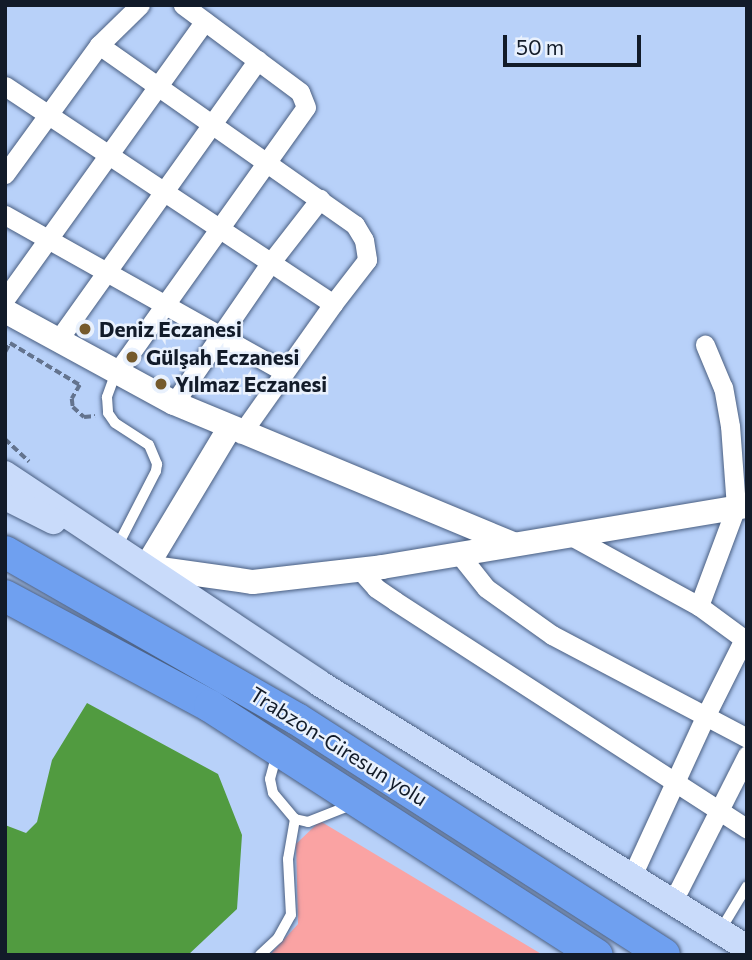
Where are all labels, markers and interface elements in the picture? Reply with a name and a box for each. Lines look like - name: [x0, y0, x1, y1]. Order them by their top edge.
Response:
- scale bar: [507, 21, 645, 65]
- text: 50 m: [516, 34, 564, 59]
- place label: Deniz Eczanesi: [99, 316, 242, 342]
- marker: Deniz Eczanesi: [77, 321, 93, 337]
- place label: Gülşah Eczanesi: [146, 344, 299, 370]
- marker: Gülşah Eczanesi: [124, 349, 140, 365]
- place label: Yılmaz Eczanesi: [175, 371, 327, 397]
- marker: Yılmaz Eczanesi: [153, 376, 169, 392]
- street label: Trabzon-Giresun yolu: [246, 681, 432, 811]

